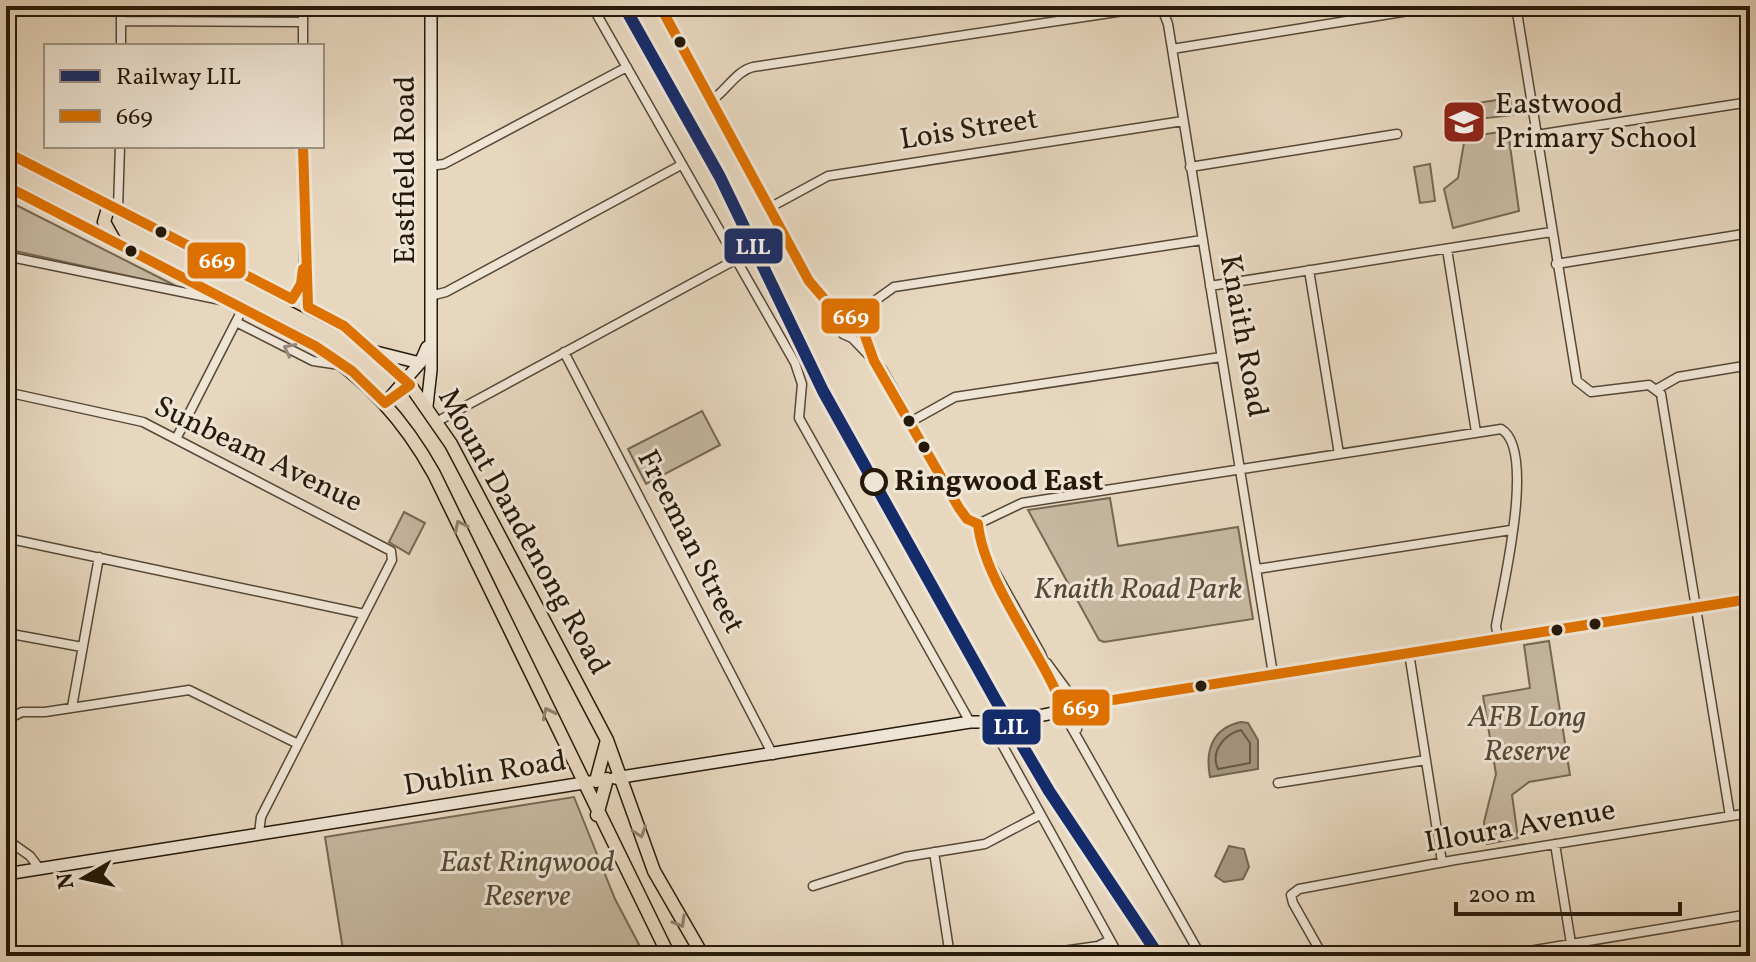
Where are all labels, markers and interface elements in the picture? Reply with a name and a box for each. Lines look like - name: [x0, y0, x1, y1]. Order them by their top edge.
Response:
- unlabelled marker: [672, 34, 688, 50]
- legend: [44, 44, 324, 148]
- text: Railway LIL: [116, 61, 241, 95]
- street label: Eastfield Road: [385, 76, 427, 265]
- place label: Eastwood Primary School: [1495, 84, 1697, 160]
- street label: Lois Street: [897, 98, 1041, 162]
- school or university icon: Eastwood Primary School: [1440, 98, 1488, 146]
- text: 669: [116, 101, 153, 135]
- unlabelled marker: [153, 224, 169, 240]
- line badge: LIL: [723, 227, 784, 265]
- text: LIL: [736, 233, 770, 264]
- line badge: 669: [186, 241, 247, 280]
- unlabelled marker: [123, 243, 139, 259]
- text: 669: [199, 247, 235, 278]
- street label: Knaith Road: [1208, 251, 1278, 421]
- line badge: 669: [820, 297, 881, 335]
- text: 669: [833, 303, 869, 334]
- one-way arrow: [283, 344, 298, 359]
- street label: Mount Dandenong Road: [427, 381, 619, 683]
- street label: Sunbeam Avenue: [146, 386, 370, 524]
- unlabelled marker: [901, 413, 917, 429]
- unlabelled marker: [916, 439, 932, 455]
- street label: Freeman Street: [626, 443, 754, 641]
- place label: Ringwood East: [894, 461, 1104, 503]
- marker: Ringwood East: [861, 469, 887, 495]
- one-way arrow: [454, 519, 469, 534]
- park label: Knaith Road Park: [1034, 569, 1243, 611]
- unlabelled marker: [1587, 616, 1603, 632]
- unlabelled marker: [1549, 622, 1565, 638]
- unlabelled marker: [1193, 678, 1209, 694]
- line badge: 669: [1051, 688, 1111, 727]
- text: 669: [1063, 694, 1099, 725]
- park label: AFB Long Reserve: [1467, 697, 1586, 773]
- one-way arrow: [542, 706, 558, 721]
- line badge: LIL: [981, 708, 1042, 746]
- text: LIL: [994, 713, 1028, 744]
- street label: Dublin Road: [400, 740, 570, 808]
- street label: Illoura Avenue: [1421, 790, 1619, 864]
- one-way arrow: [631, 825, 647, 839]
- north arrow: [44, 838, 124, 918]
- park label: East Ringwood Reserve: [439, 842, 615, 918]
- scale bar: [1456, 866, 1680, 916]
- text: N: [50, 870, 83, 891]
- text: 200 m: [1468, 879, 1536, 913]
- one-way arrow: [670, 913, 686, 928]

